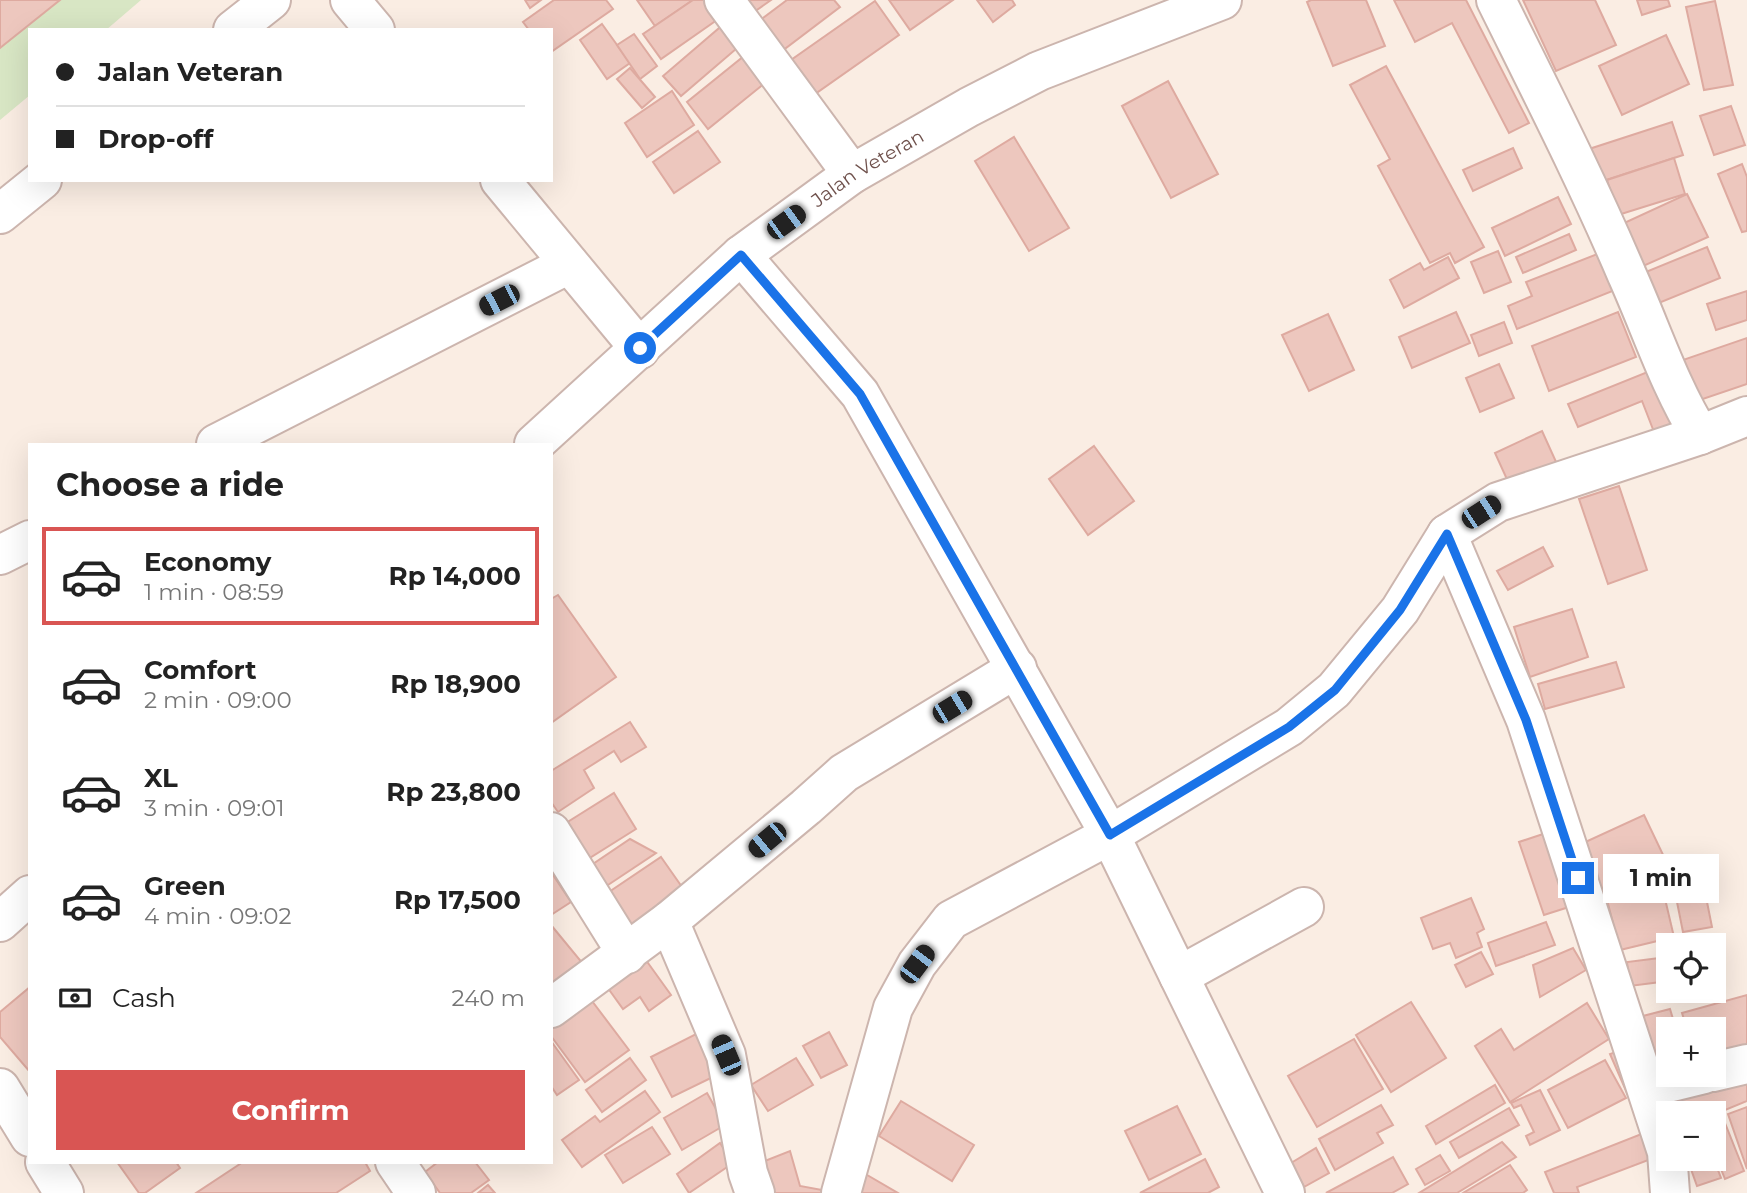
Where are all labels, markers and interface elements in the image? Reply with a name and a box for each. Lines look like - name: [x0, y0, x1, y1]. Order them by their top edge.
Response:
- text: Jalan Veteran: [98, 56, 283, 88]
- text: Drop-off: [98, 123, 213, 155]
- street label: Jalan Veteran: [806, 124, 928, 213]
- car: [763, 201, 810, 243]
- car: [476, 281, 523, 319]
- route start: [624, 332, 656, 364]
- text: Choose a ride: [56, 465, 284, 504]
- car: [1458, 492, 1505, 532]
- icon: car: [60, 545, 123, 608]
- text: Economy: [144, 546, 271, 578]
- text: Rp 14,000: [389, 560, 521, 592]
- text: 1 min · 08:59: [144, 578, 284, 606]
- icon: car: [60, 653, 123, 716]
- text: Comfort: [144, 654, 256, 686]
- text: Rp 18,900: [390, 668, 521, 700]
- text: 2 min · 09:00: [144, 686, 292, 714]
- car: [929, 687, 976, 727]
- icon: car: [60, 761, 123, 824]
- text: XL: [144, 762, 178, 794]
- text: Rp 23,800: [386, 776, 521, 808]
- text: 3 min · 09:01: [144, 794, 285, 822]
- car: [745, 818, 790, 862]
- callout: 1 min: [1602, 854, 1718, 903]
- route end: [1562, 862, 1594, 894]
- text: 1 min: [1630, 864, 1692, 892]
- icon: car: [60, 869, 123, 932]
- text: Green: [144, 870, 226, 902]
- text: Rp 17,500: [394, 884, 521, 916]
- text: 4 min · 09:02: [144, 902, 292, 930]
- map controls: [1656, 933, 1726, 1171]
- button: locate: [1656, 933, 1726, 1003]
- car: [896, 941, 939, 987]
- icon: cash: [56, 979, 94, 1017]
- text: Cash: [112, 982, 176, 1014]
- text: 240 m: [452, 984, 525, 1012]
- button: +: [1656, 1017, 1726, 1087]
- car: [709, 1032, 744, 1078]
- button: Confirm: [56, 1070, 525, 1150]
- button: −: [1656, 1101, 1726, 1171]

